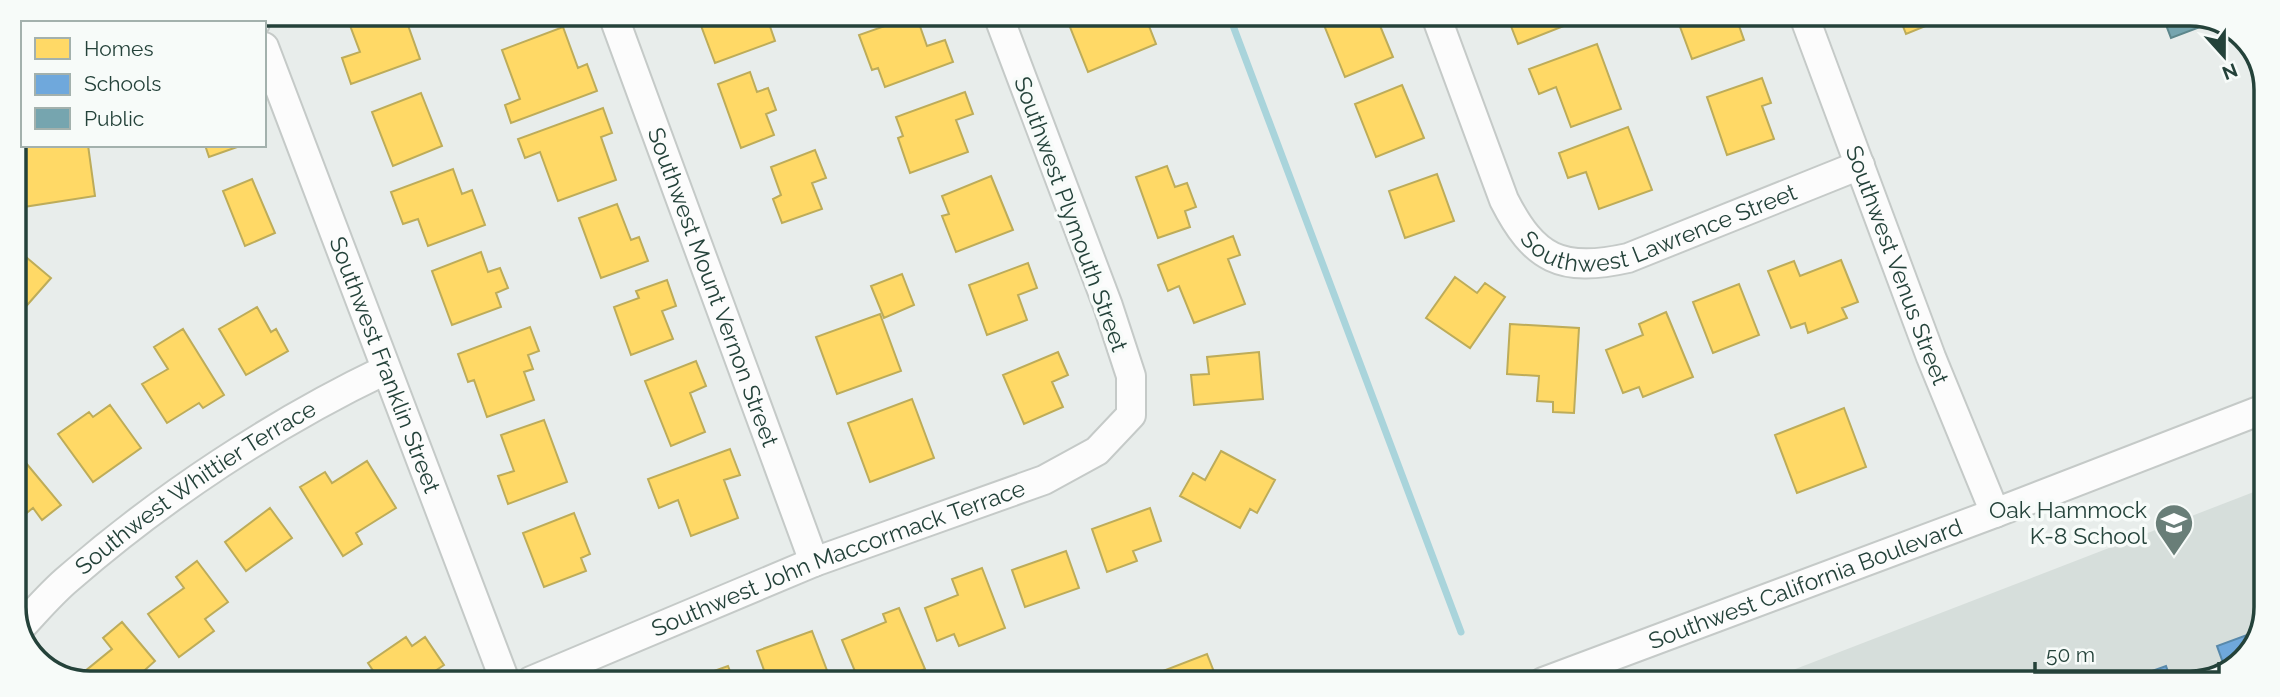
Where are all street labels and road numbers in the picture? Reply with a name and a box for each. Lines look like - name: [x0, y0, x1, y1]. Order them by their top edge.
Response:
- street label: Southwest Plymouth Street: [1009, 73, 1134, 355]
- street label: Southwest Mount Vernon Street: [643, 124, 785, 451]
- street label: Southwest Venus Street: [1840, 142, 1955, 389]
- street label: Southwest Lawrence Street: [1515, 178, 1801, 277]
- street label: Southwest Franklin Street: [324, 233, 446, 497]
- street label: Southwest Whittier Terrace: [69, 394, 320, 580]
- street label: Southwest John Maccormack Terrace: [647, 474, 1028, 642]
- street label: Southwest California Boulevard: [1644, 513, 1966, 654]

